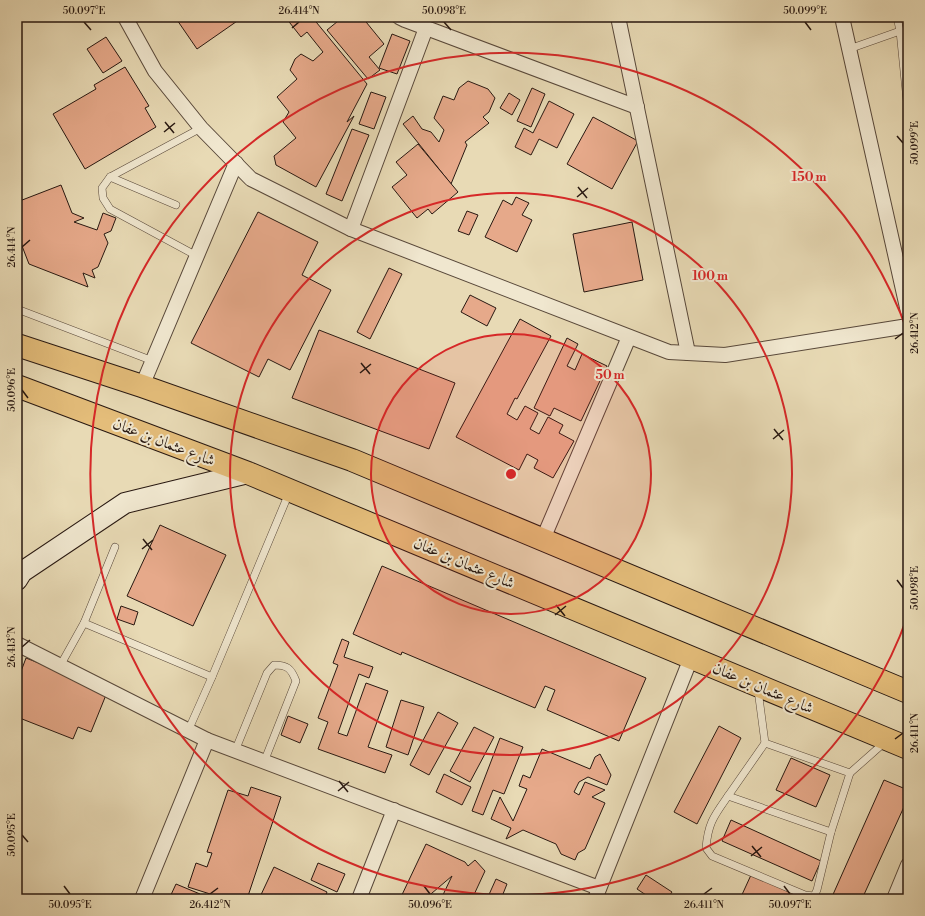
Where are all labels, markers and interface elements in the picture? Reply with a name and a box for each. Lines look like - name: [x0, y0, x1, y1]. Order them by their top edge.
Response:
- text: 50.097°E: [63, 5, 105, 17]
- text: 26.414°N: [279, 5, 320, 17]
- text: 50.098°E: [422, 5, 466, 17]
- text: 50.099°E: [783, 5, 827, 17]
- text: 50.099°E: [909, 121, 921, 165]
- text: 150 m: [792, 170, 826, 185]
- text: 26.414°N: [6, 226, 18, 267]
- text: 100 m: [692, 269, 728, 284]
- text: 26.412°N: [909, 312, 921, 354]
- text: 50.096°E: [6, 368, 18, 412]
- text: 50 m: [595, 368, 625, 383]
- street label: شارع عثمان بن عفان: [109, 413, 218, 473]
- centre of rings: [504, 467, 518, 481]
- street label: شارع عثمان بن عفان: [409, 533, 518, 596]
- text: 50.098°E: [909, 566, 921, 610]
- text: 26.413°N: [6, 626, 18, 667]
- street label: شارع عثمان بن عفان: [708, 658, 817, 721]
- text: 26.411°N: [909, 712, 921, 753]
- text: 50.095°E: [6, 813, 18, 857]
- text: 50.095°E: [48, 899, 92, 911]
- text: 26.412°N: [189, 899, 231, 911]
- text: 50.096°E: [408, 899, 452, 911]
- text: 26.411°N: [684, 899, 725, 911]
- text: 50.097°E: [769, 899, 811, 911]

